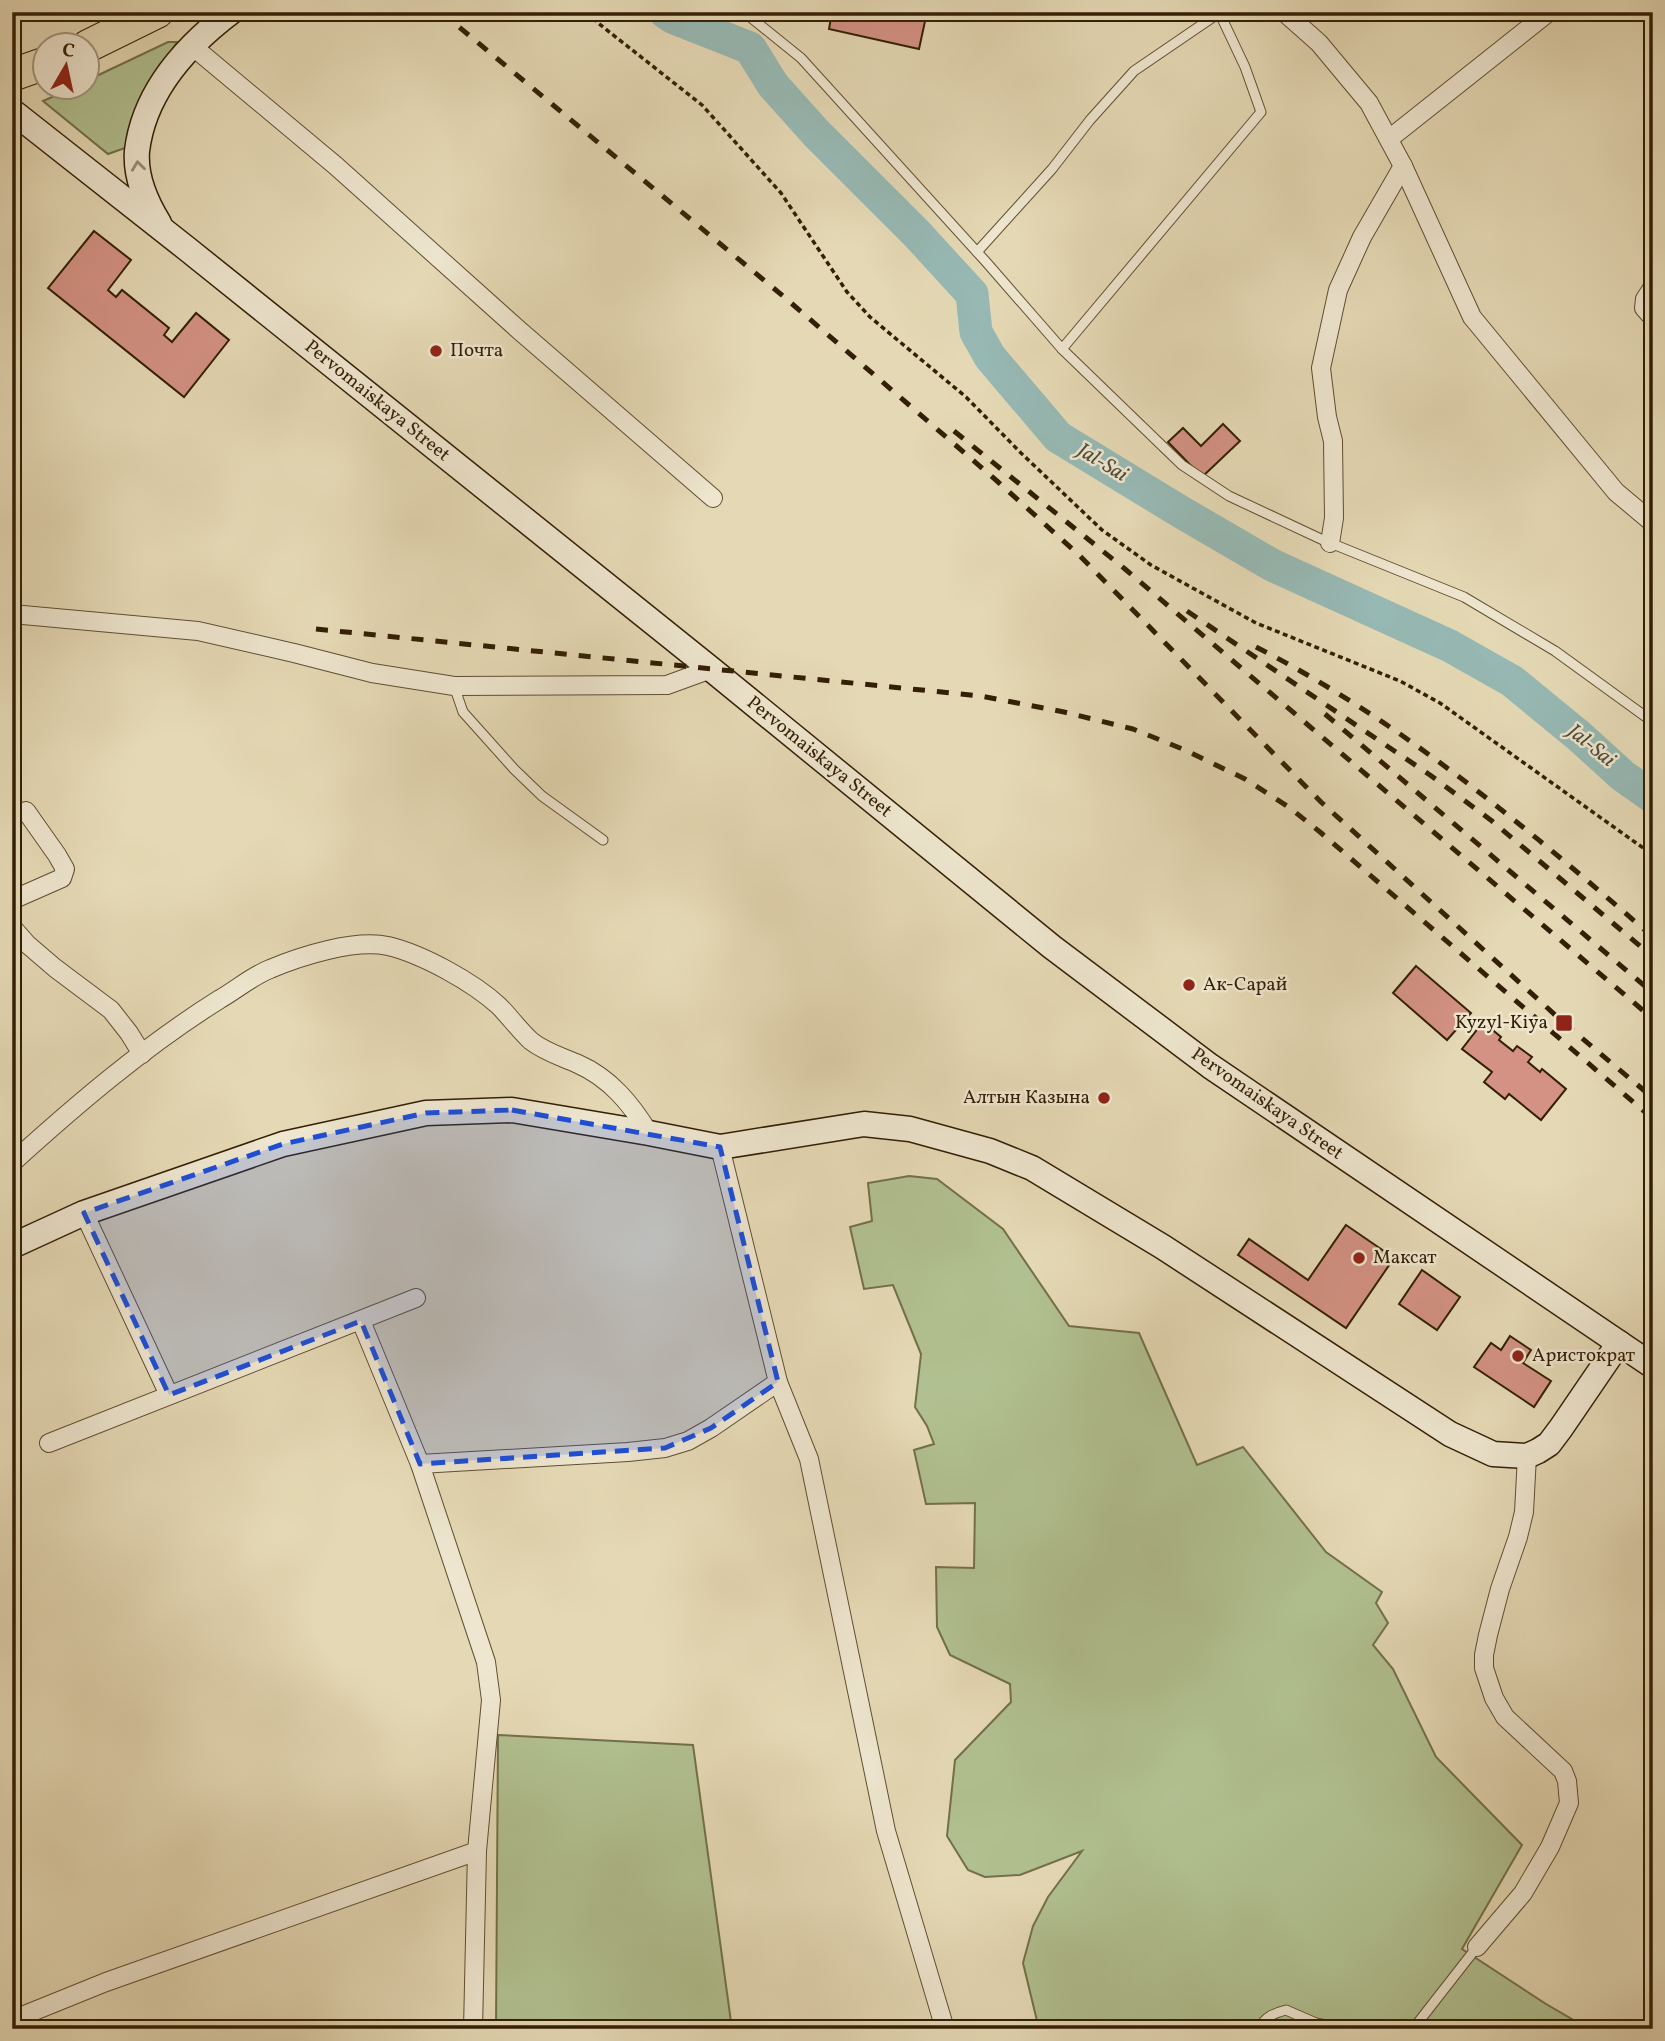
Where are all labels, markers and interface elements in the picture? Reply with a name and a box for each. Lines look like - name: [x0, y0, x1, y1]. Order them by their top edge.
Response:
- north arrow: [32, 32, 102, 102]
- text: С: [60, 37, 76, 65]
- one-way arrow: [131, 160, 146, 172]
- street label: Pervomaiskaya Street: [299, 334, 455, 468]
- place label: Почта: [450, 338, 503, 364]
- marker: Почта: [428, 343, 444, 359]
- water label: Jal-Sai: [1070, 436, 1133, 490]
- street label: Pervomaiskaya Street: [741, 690, 897, 824]
- water label: Jal-Sai: [1559, 716, 1622, 775]
- place label: Ак-Сарай: [1203, 972, 1287, 998]
- marker: Ак-Сарай: [1181, 977, 1197, 993]
- place label: Kyzyl-Kiya: [1455, 1010, 1548, 1036]
- marker: Kyzyl-Kiya: [1554, 1013, 1574, 1033]
- street label: Pervomaiskaya Street: [1186, 1042, 1349, 1167]
- place label: Алтын Казына: [963, 1085, 1090, 1111]
- marker: Алтын Казына: [1096, 1090, 1112, 1106]
- place label: Максат: [1373, 1245, 1437, 1271]
- marker: Максат: [1351, 1250, 1367, 1266]
- place label: Аристократ: [1532, 1343, 1636, 1369]
- marker: Аристократ: [1510, 1348, 1526, 1364]

